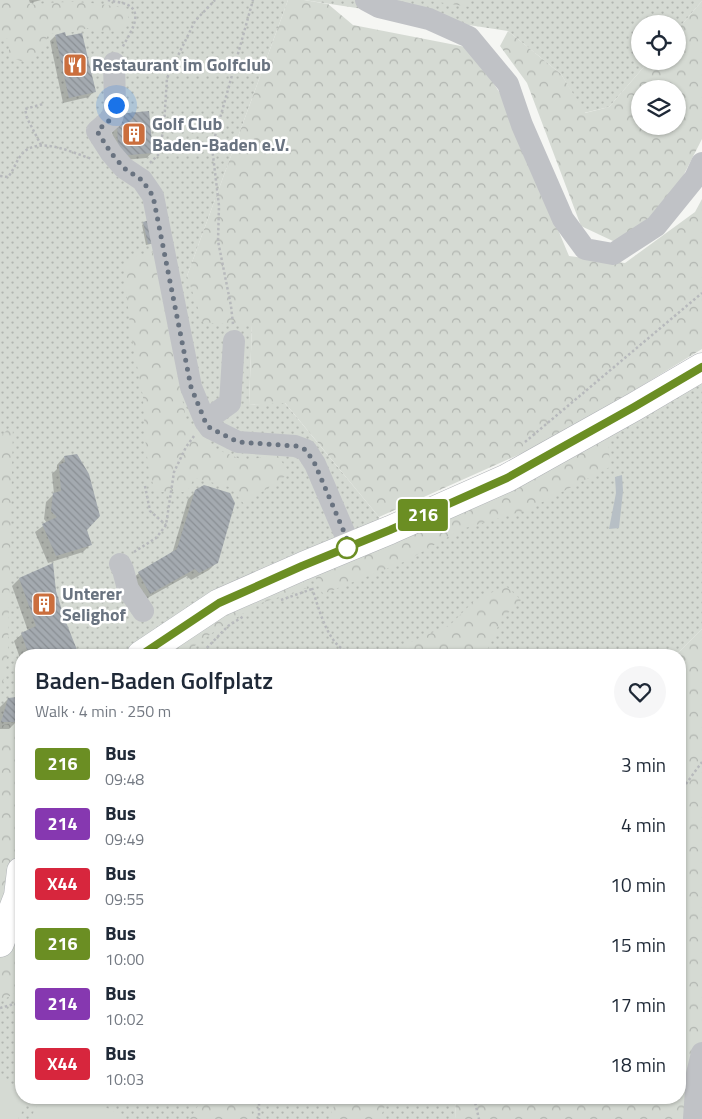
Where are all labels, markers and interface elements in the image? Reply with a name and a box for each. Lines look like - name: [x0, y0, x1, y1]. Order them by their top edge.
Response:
- map controls: [631, 15, 686, 135]
- button: locate: [631, 15, 686, 70]
- place label: Restaurant im Golfclub: [92, 51, 271, 78]
- restaurant icon: Restaurant im Golfclub: [62, 52, 88, 78]
- button: layers: [631, 80, 686, 135]
- your location: [104, 93, 129, 118]
- place label: Golf Club Baden-Baden e.V.: [152, 110, 289, 158]
- building icon: Golf Club Baden-Baden e.V.: [121, 121, 147, 147]
- line badge: 216: [394, 499, 452, 531]
- text: 216: [408, 501, 438, 528]
- unlabelled marker: [336, 537, 358, 559]
- place label: Unterer Selighof: [62, 580, 127, 628]
- building icon: Unterer Selighof: [31, 591, 57, 617]
- text: Baden-Baden Golfplatz: [35, 662, 273, 698]
- button: heart: [614, 666, 666, 718]
- text: Walk · 4 min · 250 m: [35, 699, 171, 723]
- text: Bus: [105, 738, 136, 767]
- text: 216: [47, 750, 78, 777]
- text: 3 min: [621, 750, 666, 779]
- text: 09:48: [105, 767, 144, 791]
- text: Bus: [105, 798, 136, 827]
- text: 214: [47, 810, 78, 837]
- text: 4 min: [621, 810, 666, 839]
- text: 09:49: [105, 827, 144, 851]
- text: Bus: [105, 858, 136, 887]
- text: X44: [47, 870, 78, 897]
- text: 10 min: [610, 870, 666, 899]
- text: 09:55: [105, 887, 144, 911]
- text: Bus: [105, 918, 136, 947]
- text: 216: [47, 930, 78, 957]
- text: 15 min: [610, 930, 666, 959]
- text: 10:00: [105, 947, 144, 971]
- text: Bus: [105, 978, 136, 1007]
- text: 214: [47, 990, 78, 1017]
- text: 17 min: [610, 990, 666, 1019]
- text: 10:02: [105, 1007, 144, 1031]
- text: Bus: [105, 1038, 136, 1067]
- text: X44: [47, 1050, 78, 1077]
- text: 18 min: [610, 1050, 666, 1079]
- text: 10:03: [105, 1067, 144, 1091]

